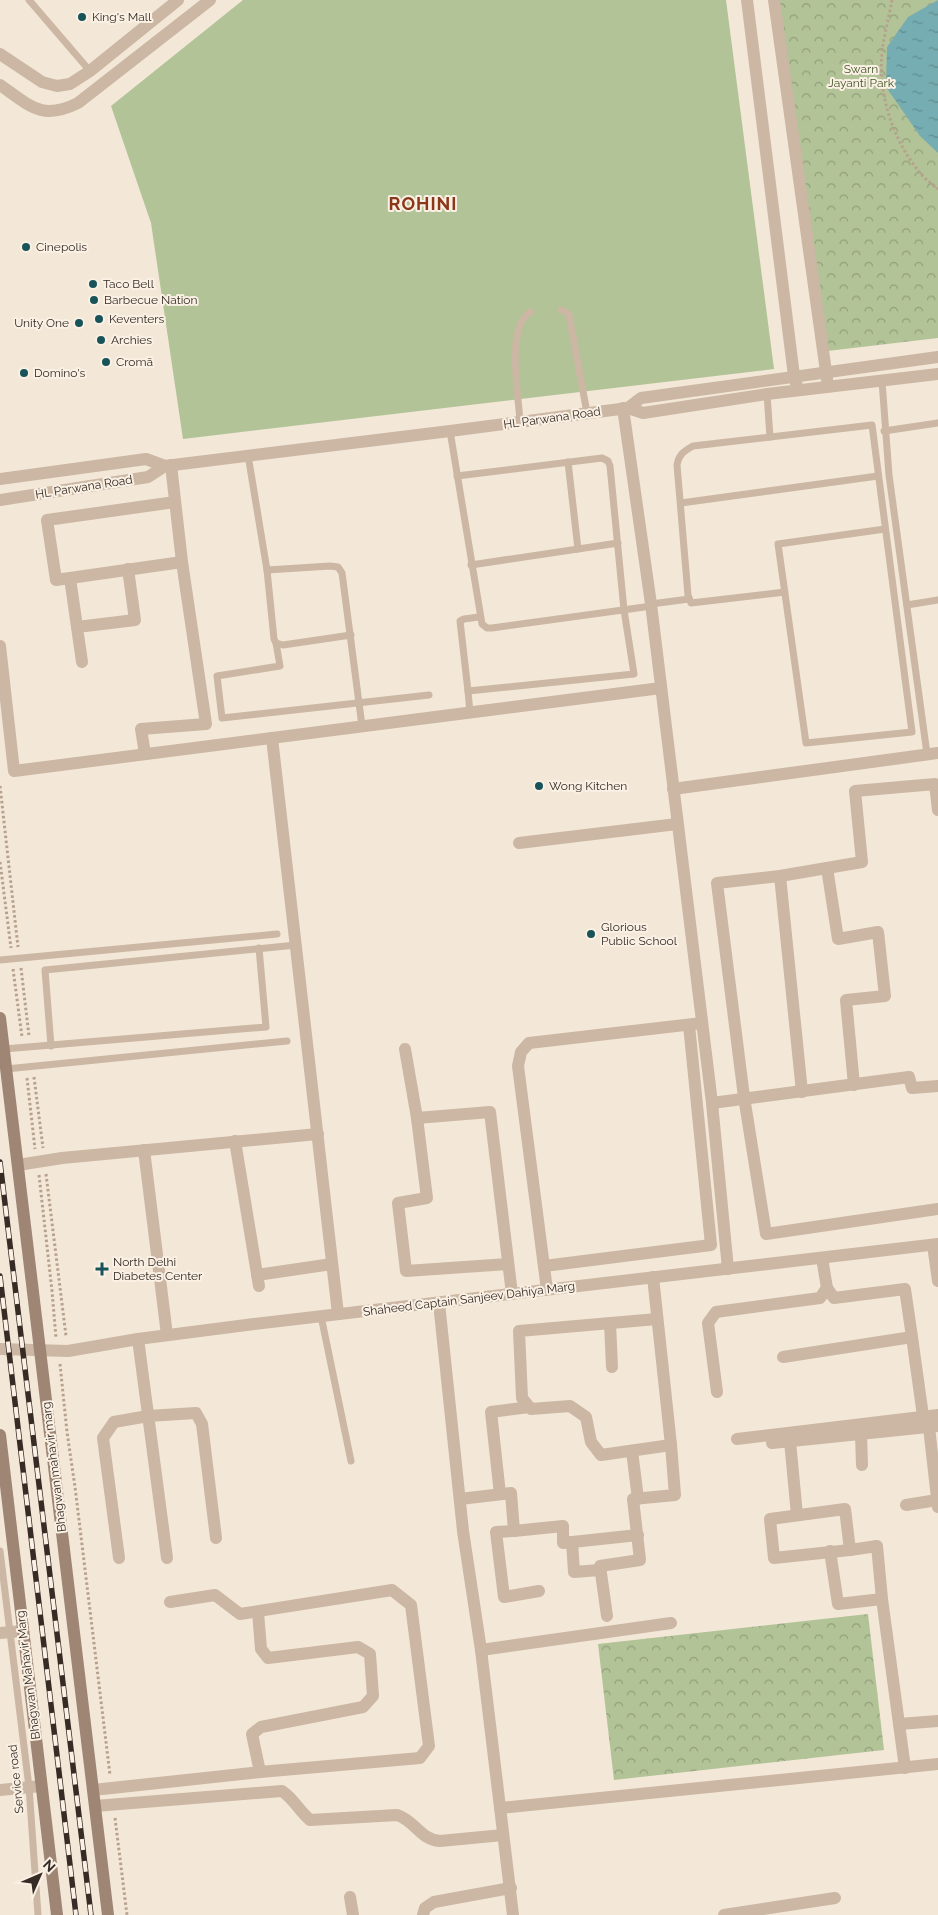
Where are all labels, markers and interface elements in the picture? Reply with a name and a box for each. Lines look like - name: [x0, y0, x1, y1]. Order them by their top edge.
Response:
- place label: King's Mall: [92, 10, 152, 24]
- marker: King's Mall: [76, 11, 88, 23]
- park label: Swarn Jayanti Park: [828, 62, 895, 90]
- district label: ROHINI: [389, 193, 457, 214]
- place label: Cinepolis: [36, 240, 87, 254]
- marker: Cinepolis: [20, 241, 32, 253]
- place label: Taco Bell: [103, 277, 155, 291]
- marker: Taco Bell: [87, 278, 99, 290]
- place label: Barbecue Nation: [104, 293, 197, 307]
- marker: Barbecue Nation: [88, 294, 100, 306]
- place label: Keventers: [109, 312, 165, 326]
- marker: Keventers: [93, 313, 105, 325]
- place label: Unity One: [14, 316, 69, 330]
- marker: Unity One: [73, 317, 85, 329]
- place label: Archies: [111, 333, 152, 347]
- marker: Archies: [95, 334, 107, 346]
- place label: Cromā: [116, 355, 153, 369]
- marker: Cromā: [100, 356, 112, 368]
- place label: Domino's: [34, 366, 86, 380]
- marker: Domino's: [18, 367, 30, 379]
- street label: HL Parwana Road: [502, 404, 602, 432]
- street label: HL Parwana Road: [34, 472, 134, 502]
- place label: Wong Kitchen: [549, 779, 627, 793]
- marker: Wong Kitchen: [533, 780, 545, 792]
- place label: Glorious Public School: [601, 920, 678, 948]
- marker: Glorious Public School: [585, 928, 597, 940]
- place label: North Delhi Diabetes Center: [113, 1255, 203, 1283]
- marker: North Delhi Diabetes Center: [95, 1262, 109, 1276]
- street label: Shaheed Captain Sanjeev Dahiya Marg: [362, 1279, 576, 1319]
- street label: Bhagwan mahavir marg: [39, 1401, 69, 1533]
- street label: Bhagwan Mahavir Marg: [13, 1610, 43, 1740]
- street label: Service road: [5, 1744, 27, 1814]
- north arrow: [15, 1850, 65, 1900]
- text: N: [40, 1856, 59, 1875]

